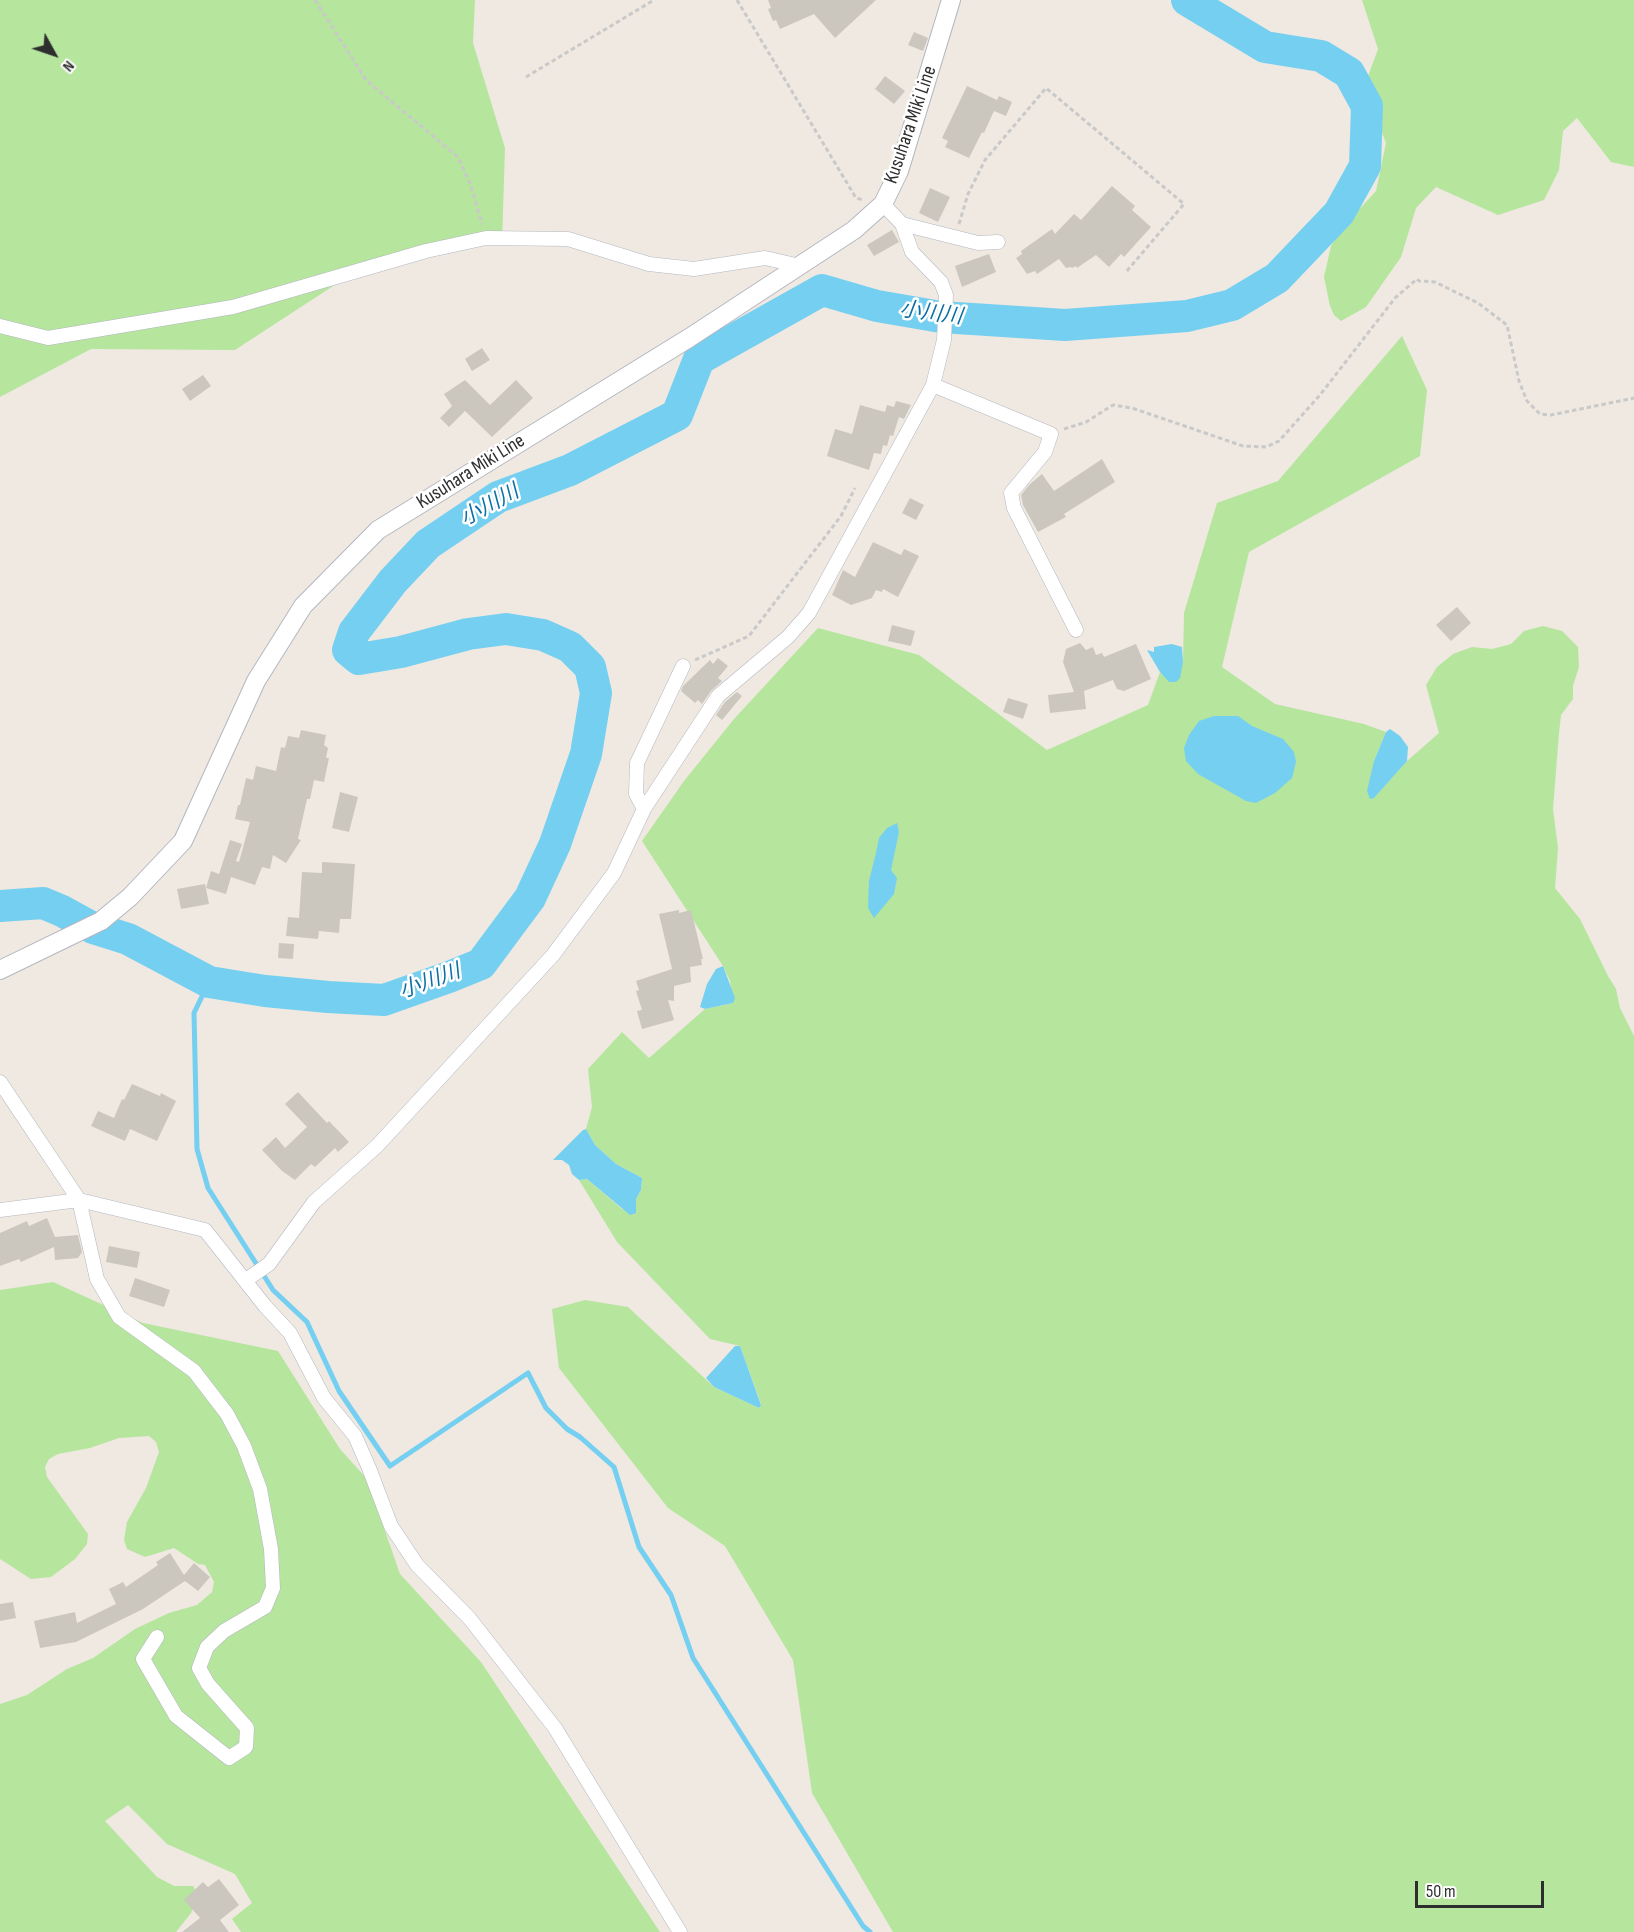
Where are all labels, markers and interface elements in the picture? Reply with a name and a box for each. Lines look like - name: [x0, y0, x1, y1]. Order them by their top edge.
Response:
- north arrow: [24, 24, 84, 84]
- text: N: [58, 57, 78, 75]
- street label: Kusuhara Miki Line: [880, 63, 942, 187]
- water label: 小川川: [898, 298, 964, 330]
- street label: Kusuhara Miki Line: [412, 429, 530, 515]
- water label: 小川川: [456, 480, 524, 532]
- water label: 小川川: [396, 959, 464, 1005]
- scale bar: [1418, 1869, 1547, 1907]
- text: 50 m: [1426, 1881, 1456, 1902]

